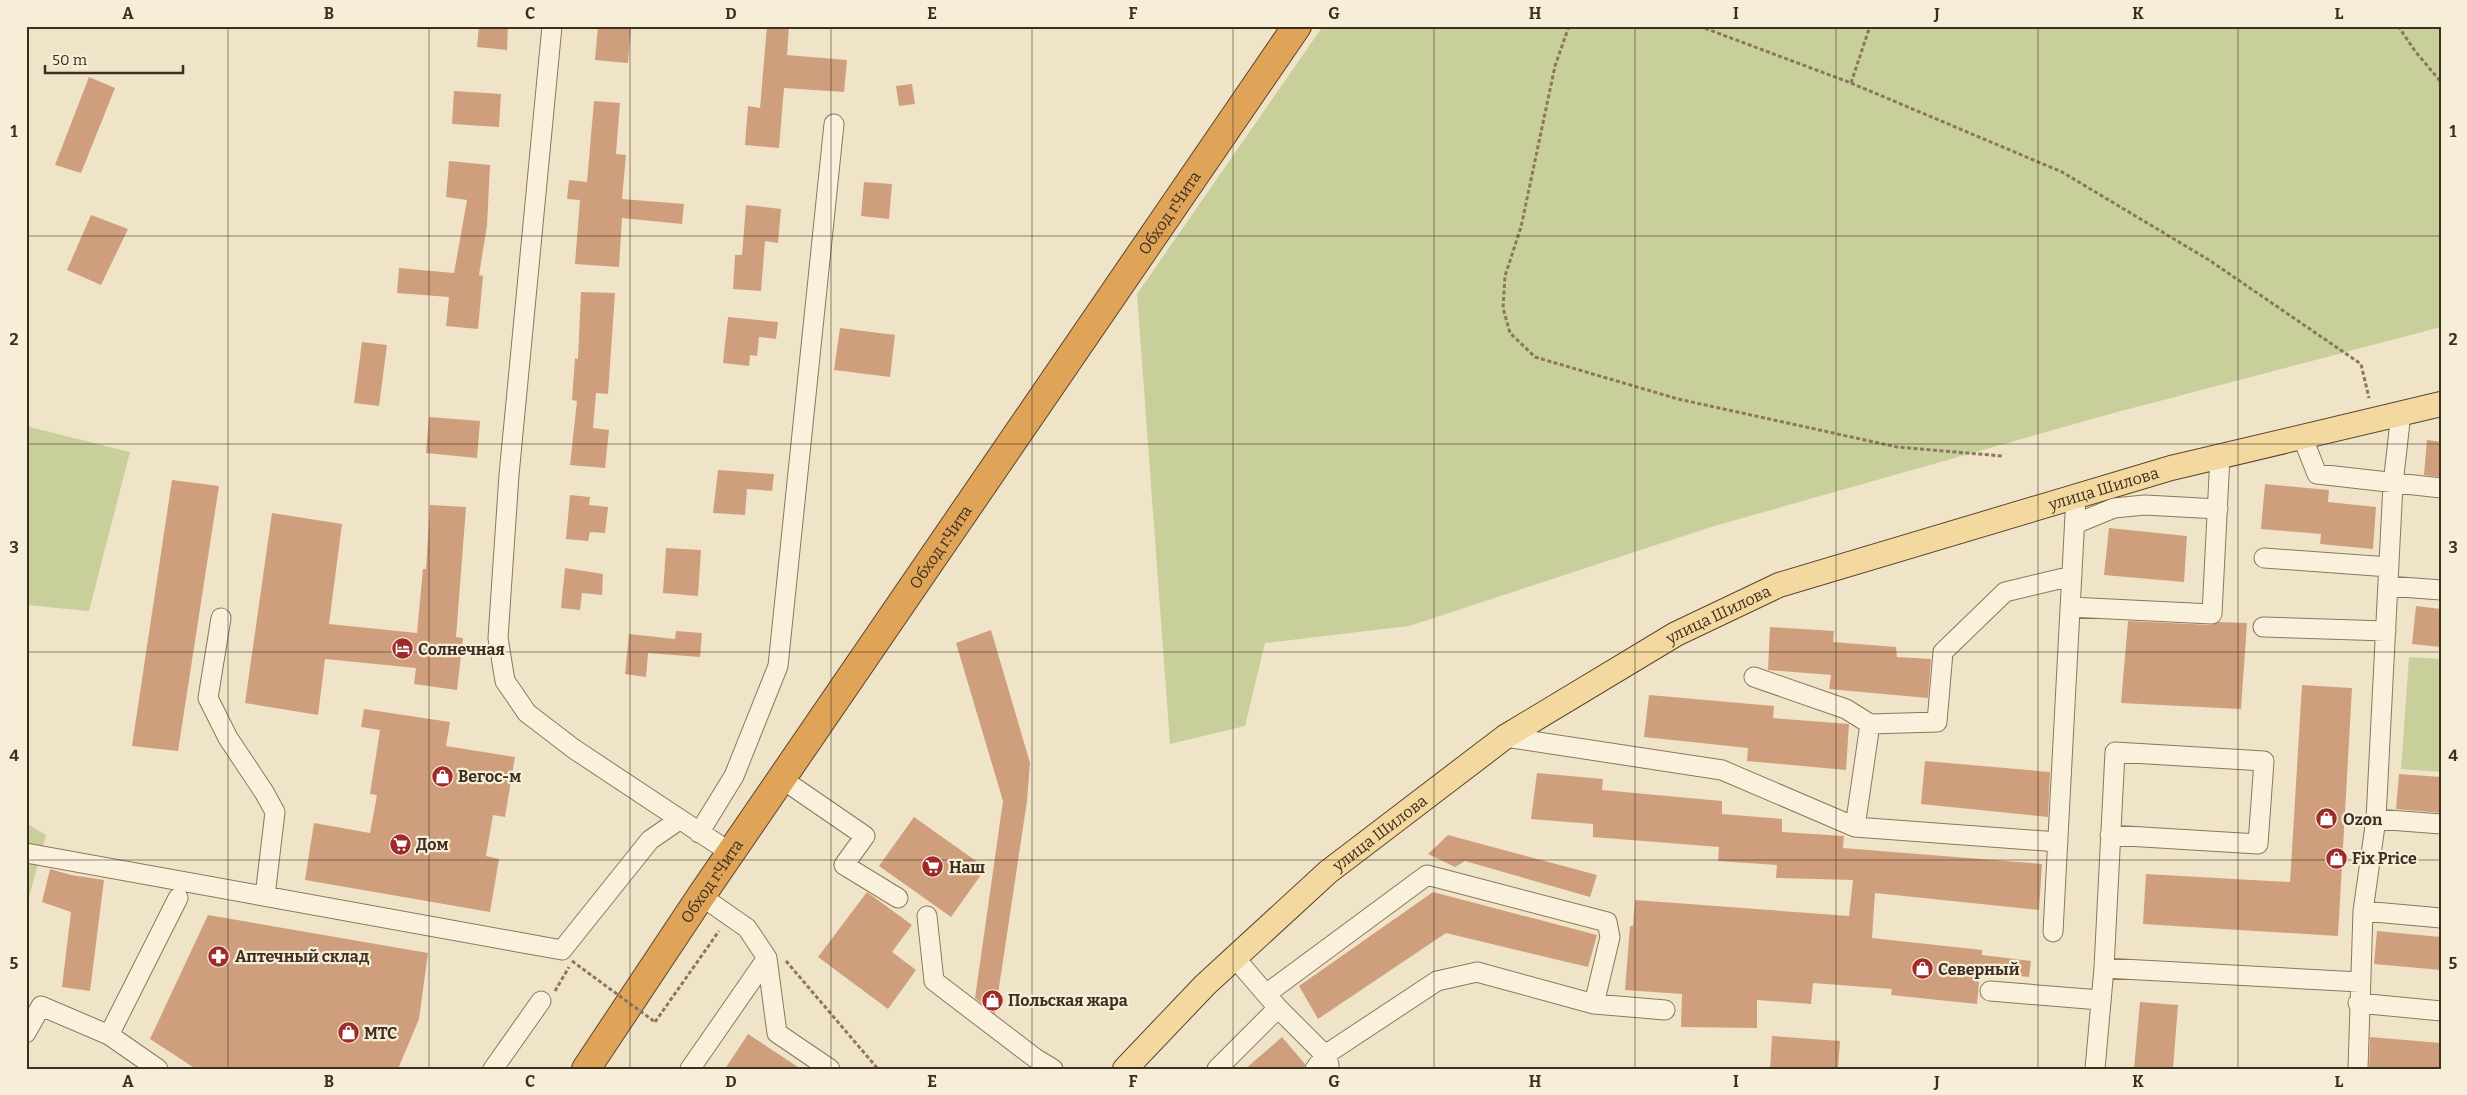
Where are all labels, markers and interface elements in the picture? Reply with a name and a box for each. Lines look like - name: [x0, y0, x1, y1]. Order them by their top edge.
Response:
- text: A: [122, 4, 134, 23]
- text: B: [324, 4, 334, 23]
- text: C: [525, 4, 535, 23]
- text: D: [725, 4, 737, 23]
- text: E: [927, 4, 937, 23]
- text: F: [1129, 4, 1138, 23]
- text: G: [1328, 4, 1340, 23]
- text: H: [1529, 4, 1542, 23]
- text: I: [1733, 4, 1739, 23]
- text: J: [1933, 4, 1940, 23]
- text: K: [2132, 4, 2144, 23]
- text: L: [2335, 4, 2344, 23]
- scale bar: [45, 42, 182, 74]
- text: 50 m: [52, 51, 88, 69]
- text: 1: [11, 122, 18, 141]
- text: 1: [2450, 122, 2457, 141]
- street label: Обход г.Чита: [1134, 167, 1204, 258]
- text: 2: [9, 330, 19, 349]
- text: 2: [2448, 330, 2458, 349]
- street label: улица Шилова: [2045, 463, 2161, 514]
- street label: Обход г.Чита: [905, 501, 976, 592]
- text: 3: [9, 538, 19, 557]
- text: 3: [2448, 538, 2458, 557]
- street label: улица Шилова: [1661, 581, 1774, 648]
- hotel icon: Солнечная: [390, 637, 414, 661]
- place label: Солнечная: [418, 640, 505, 659]
- text: 4: [9, 746, 19, 765]
- text: 4: [2448, 746, 2458, 765]
- shop icon: Вегос-м: [430, 764, 454, 788]
- place label: Вегос-м: [458, 767, 521, 786]
- street label: улица Шилова: [1328, 790, 1431, 875]
- shop icon: Ozon: [2315, 807, 2339, 831]
- place label: Ozon: [2343, 810, 2383, 829]
- supermarket icon: Дом: [388, 832, 412, 856]
- place label: Дом: [416, 835, 449, 854]
- street label: Обход г.Чита: [676, 835, 747, 926]
- shop icon: Fix Price: [2324, 846, 2348, 870]
- place label: Fix Price: [2352, 849, 2417, 868]
- supermarket icon: Наш: [921, 855, 945, 879]
- place label: Наш: [949, 858, 985, 877]
- pharmacy icon: Аптечный склад: [207, 944, 231, 968]
- place label: Аптечный склад: [235, 947, 370, 966]
- text: 5: [10, 954, 19, 973]
- text: 5: [2449, 954, 2458, 973]
- shop icon: Северный: [1910, 957, 1934, 981]
- place label: Северный: [1938, 960, 2020, 979]
- shop icon: Польская жара: [980, 988, 1004, 1012]
- place label: Польская жара: [1008, 991, 1128, 1010]
- shop icon: МТС: [336, 1021, 360, 1045]
- place label: МТС: [364, 1024, 397, 1043]
- text: A: [122, 1072, 134, 1091]
- text: B: [324, 1072, 334, 1091]
- text: C: [525, 1072, 535, 1091]
- text: D: [725, 1072, 737, 1091]
- text: E: [927, 1072, 937, 1091]
- text: F: [1129, 1072, 1138, 1091]
- text: G: [1328, 1072, 1340, 1091]
- text: H: [1529, 1072, 1542, 1091]
- text: I: [1733, 1072, 1739, 1091]
- text: J: [1933, 1072, 1940, 1091]
- text: K: [2132, 1072, 2144, 1091]
- text: L: [2335, 1072, 2344, 1091]

